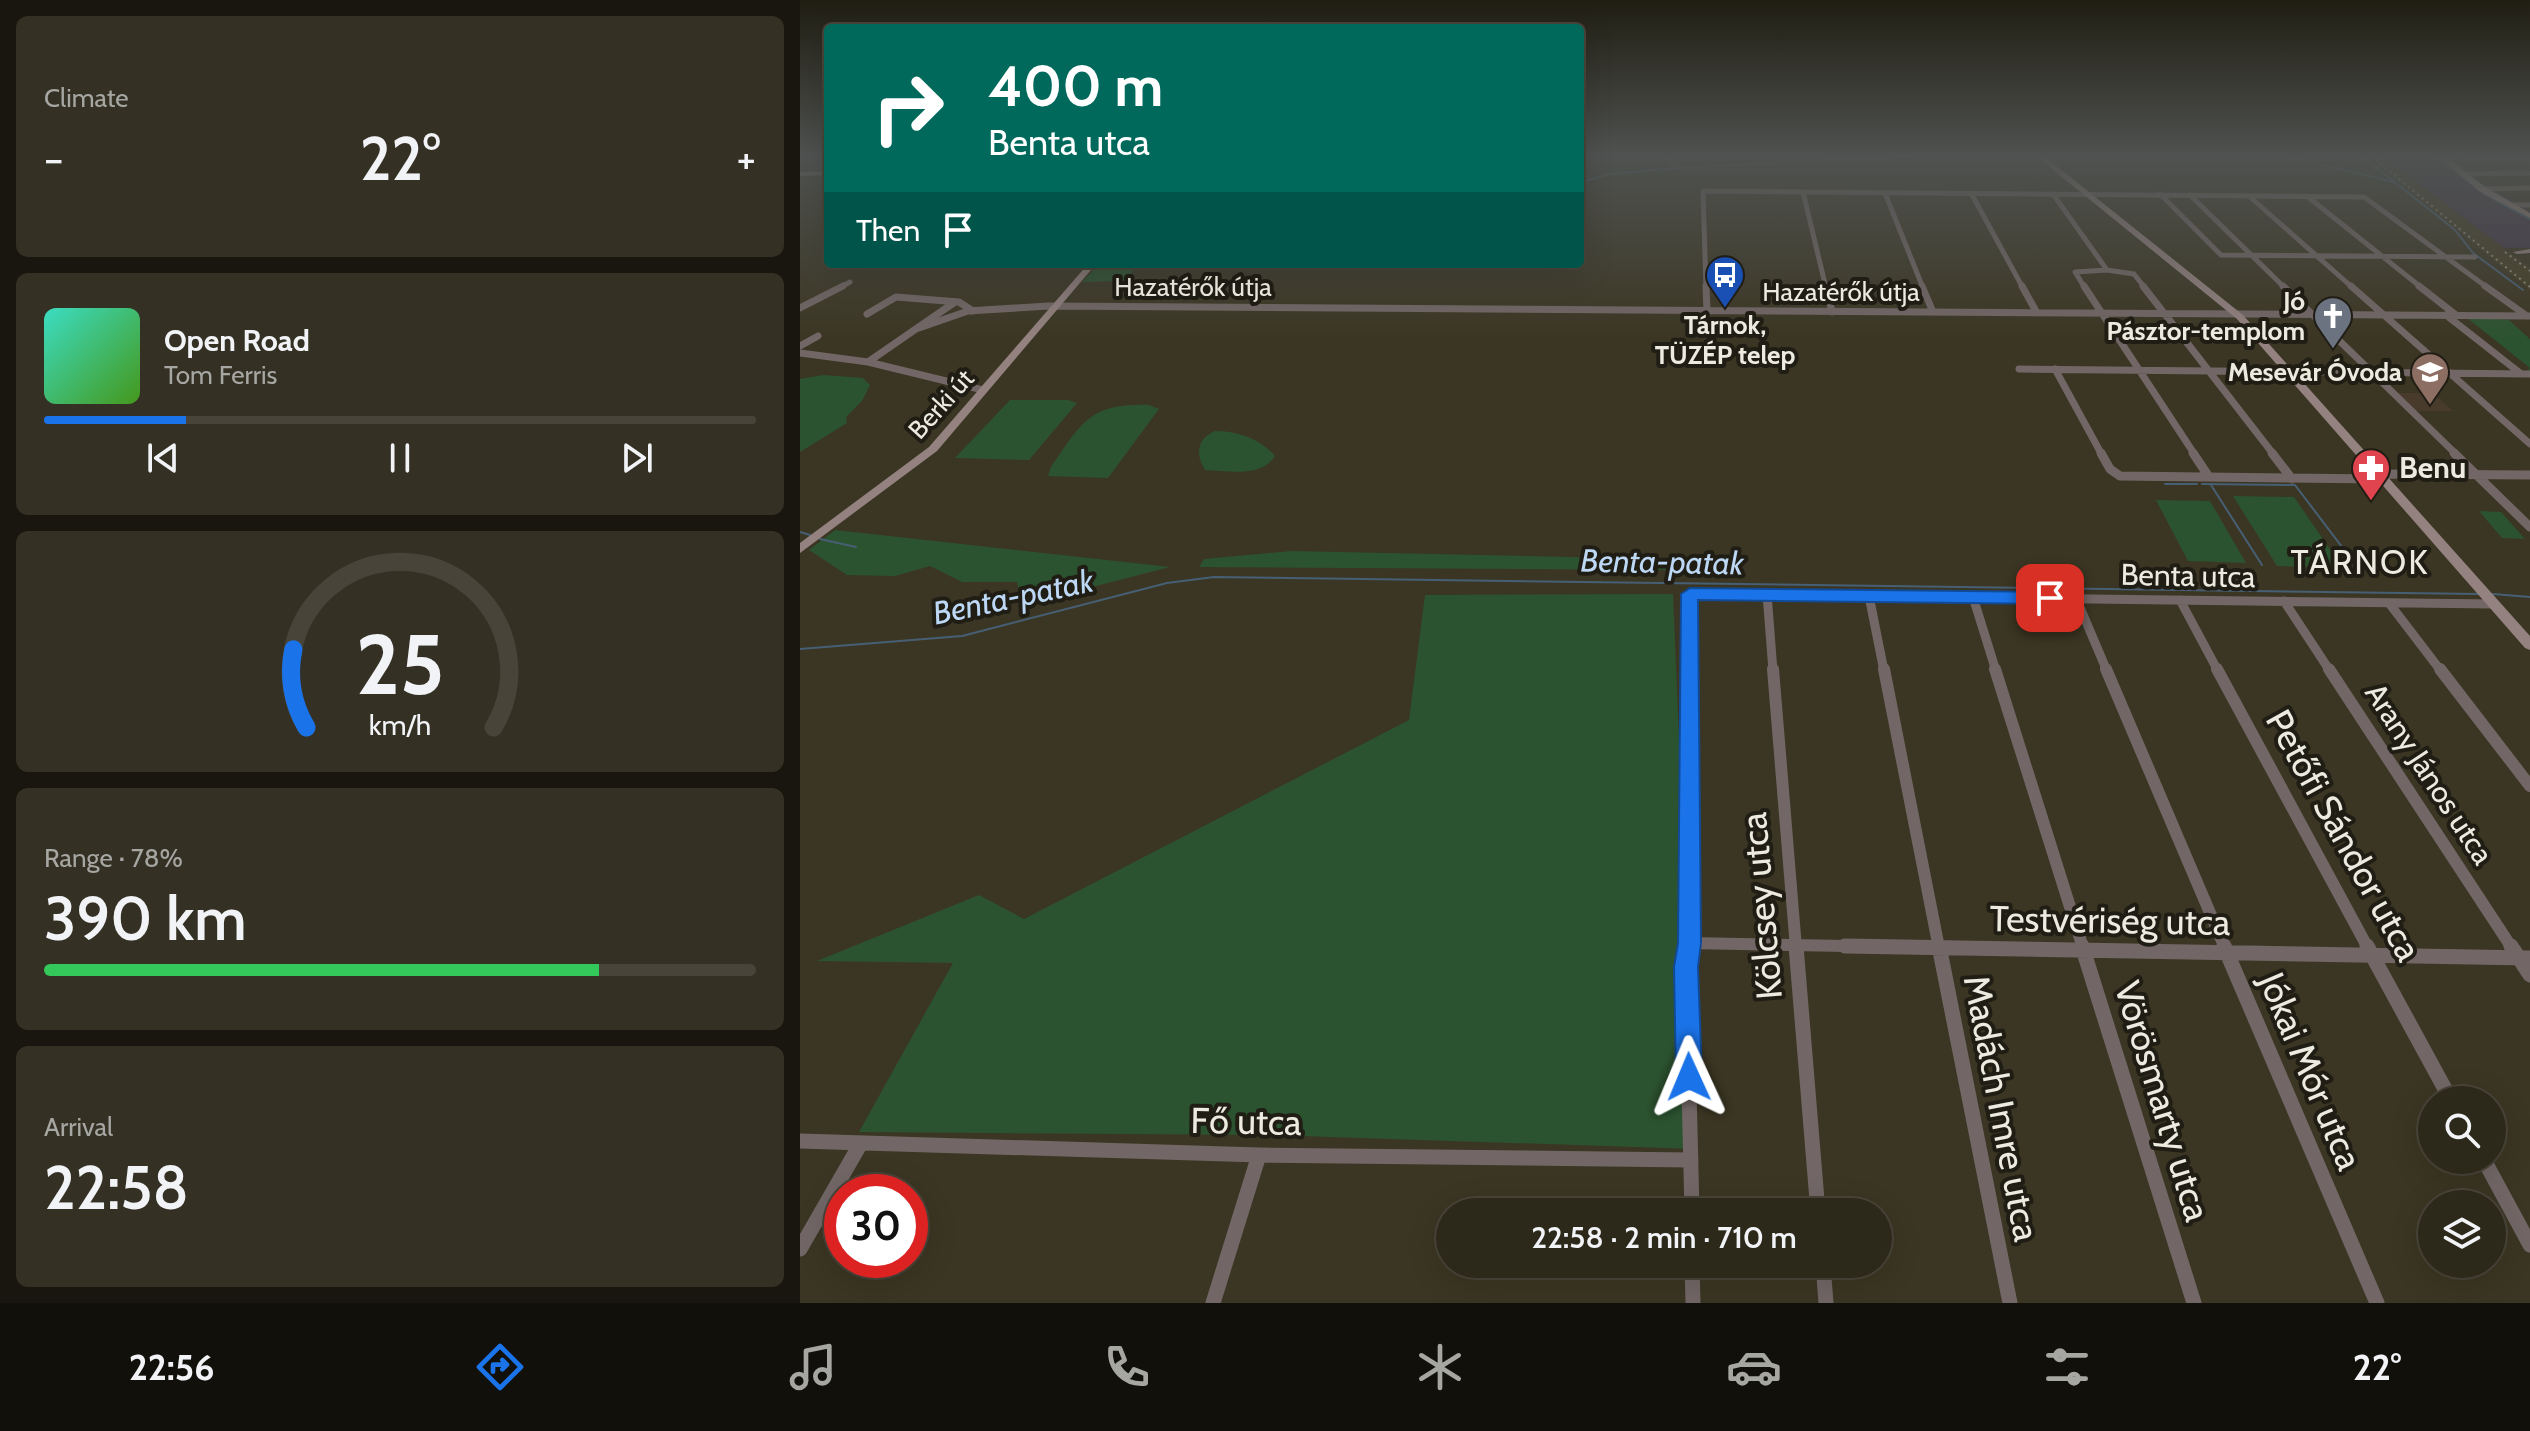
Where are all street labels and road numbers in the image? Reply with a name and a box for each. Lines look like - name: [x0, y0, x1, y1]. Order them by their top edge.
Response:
- street label: Hazatérők útja: [1114, 271, 1272, 303]
- street label: Hazatérők útja: [1762, 276, 1920, 308]
- street label: Berki út: [902, 362, 981, 445]
- street label: Benta utca: [2120, 556, 2256, 595]
- street label: Arany János utca: [2357, 676, 2502, 872]
- street label: Petőfi Sándor utca: [2257, 702, 2431, 968]
- street label: Kölcsey utca: [1731, 811, 1791, 1001]
- street label: Testvériség utca: [1989, 896, 2231, 944]
- street label: Jókai Mór utca: [2249, 965, 2372, 1176]
- street label: Madách Imre utca: [1955, 971, 2049, 1245]
- street label: Vörösmarty utca: [2106, 976, 2220, 1226]
- street label: Fő utca: [1190, 1098, 1302, 1144]

